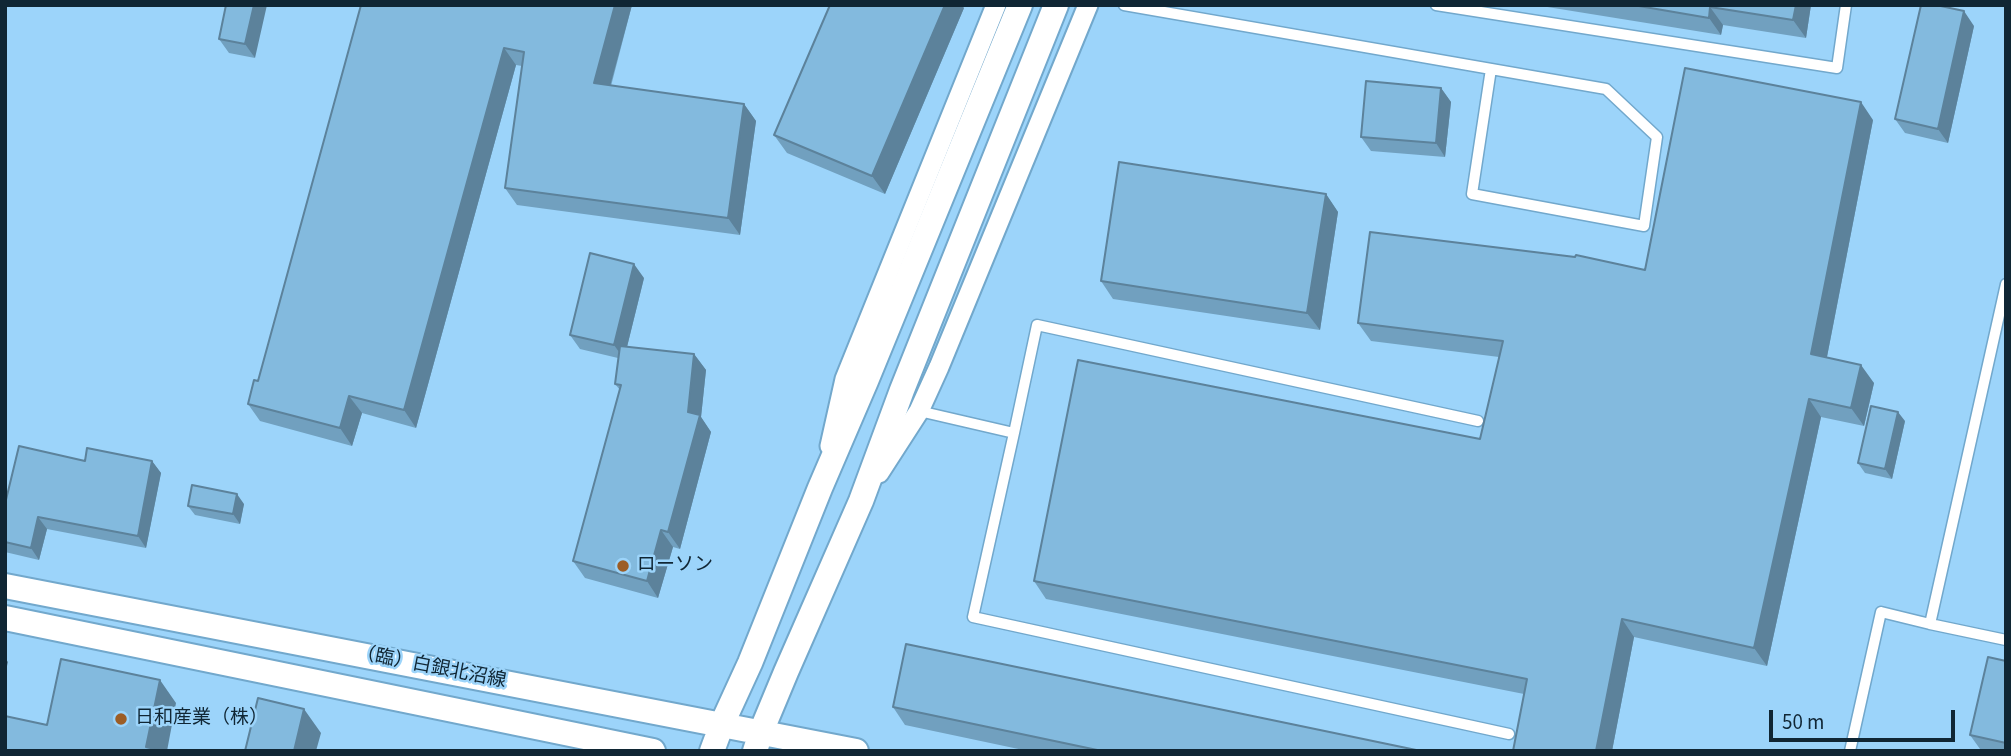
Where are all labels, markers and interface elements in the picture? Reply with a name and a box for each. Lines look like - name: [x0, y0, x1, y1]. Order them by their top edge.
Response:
- place label: ローソン: [637, 555, 713, 577]
- marker: ローソン: [615, 558, 631, 574]
- street label: （臨）白銀北沼線: [354, 642, 508, 694]
- scale bar: [1773, 696, 1958, 740]
- text: 50 m: [1782, 707, 1824, 737]
- place label: 日和産業（株）: [135, 708, 268, 730]
- marker: 日和産業（株）: [113, 711, 129, 727]

